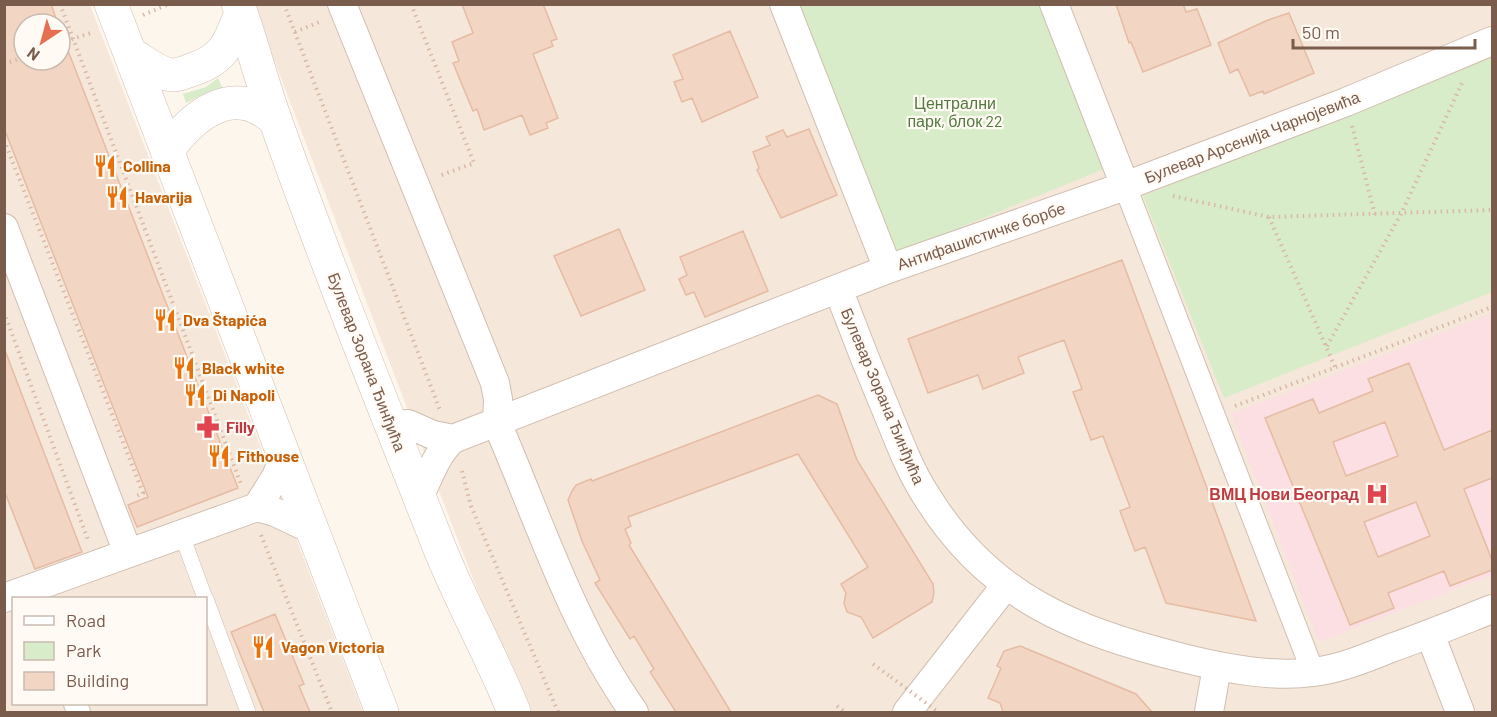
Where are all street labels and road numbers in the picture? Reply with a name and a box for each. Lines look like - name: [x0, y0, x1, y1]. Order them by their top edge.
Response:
- street label: Булевар Арсенија Чарнојевића: [1141, 87, 1362, 186]
- street label: Антифашистичке борбе: [894, 198, 1067, 273]
- street label: Булевар Зорана Ђинђића: [325, 270, 410, 454]
- street label: Булевар Зорана Ђинђића: [838, 305, 929, 487]

